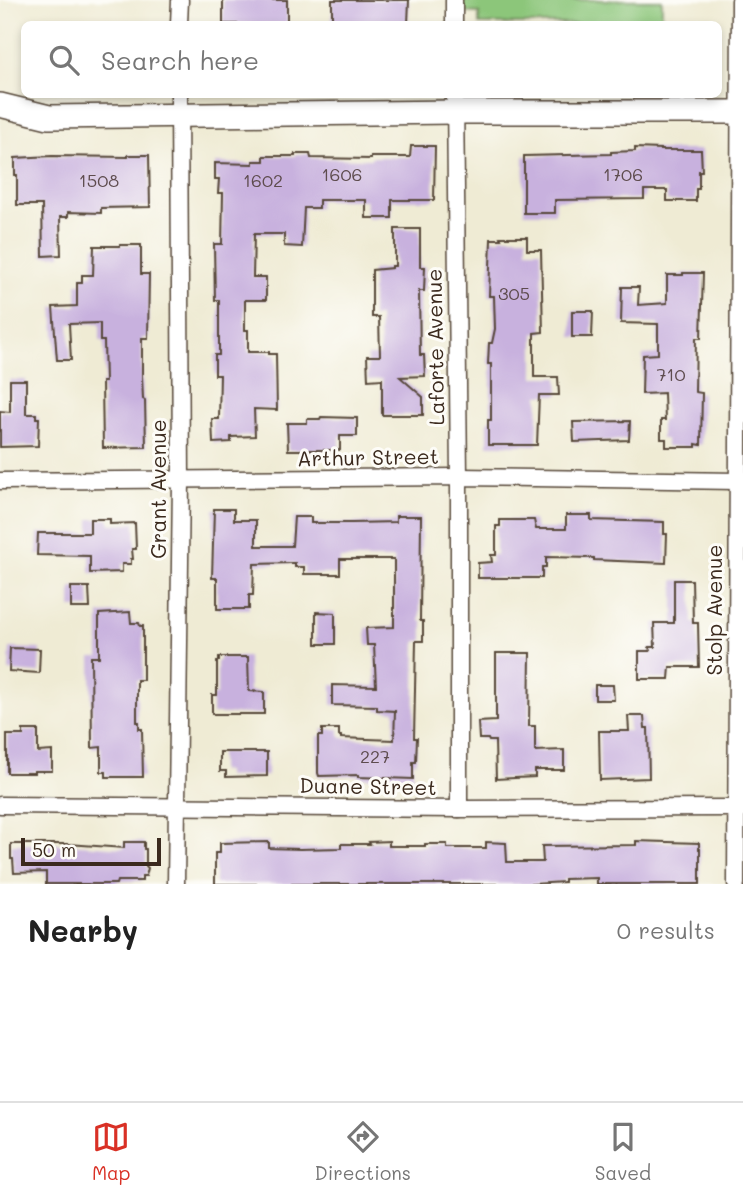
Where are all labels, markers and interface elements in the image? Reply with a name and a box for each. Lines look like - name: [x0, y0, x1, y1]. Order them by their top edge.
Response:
- search box: [21, 21, 722, 98]
- icon: search: [45, 41, 83, 79]
- text: Search here: [101, 43, 259, 77]
- house number: 1606: [322, 162, 362, 186]
- house number: 1706: [603, 162, 643, 186]
- house number: 1508: [79, 168, 119, 192]
- house number: 1602: [243, 168, 283, 192]
- street label: Laforte Avenue: [420, 268, 449, 426]
- house number: 305: [498, 281, 530, 305]
- house number: 710: [656, 362, 686, 386]
- street label: Grant Avenue: [144, 419, 171, 559]
- street label: Arthur Street: [297, 442, 439, 471]
- street label: Stolp Avenue: [700, 544, 727, 676]
- house number: 227: [360, 744, 390, 768]
- street label: Duane Street: [299, 771, 437, 800]
- scale bar: [21, 835, 161, 867]
- text: 50 m: [32, 837, 76, 862]
- text: Nearby: [28, 910, 138, 950]
- text: 0 results: [617, 915, 715, 945]
- tab: Map: [92, 1118, 131, 1185]
- tab: Directions: [314, 1118, 411, 1185]
- tab: Saved: [595, 1118, 651, 1185]

